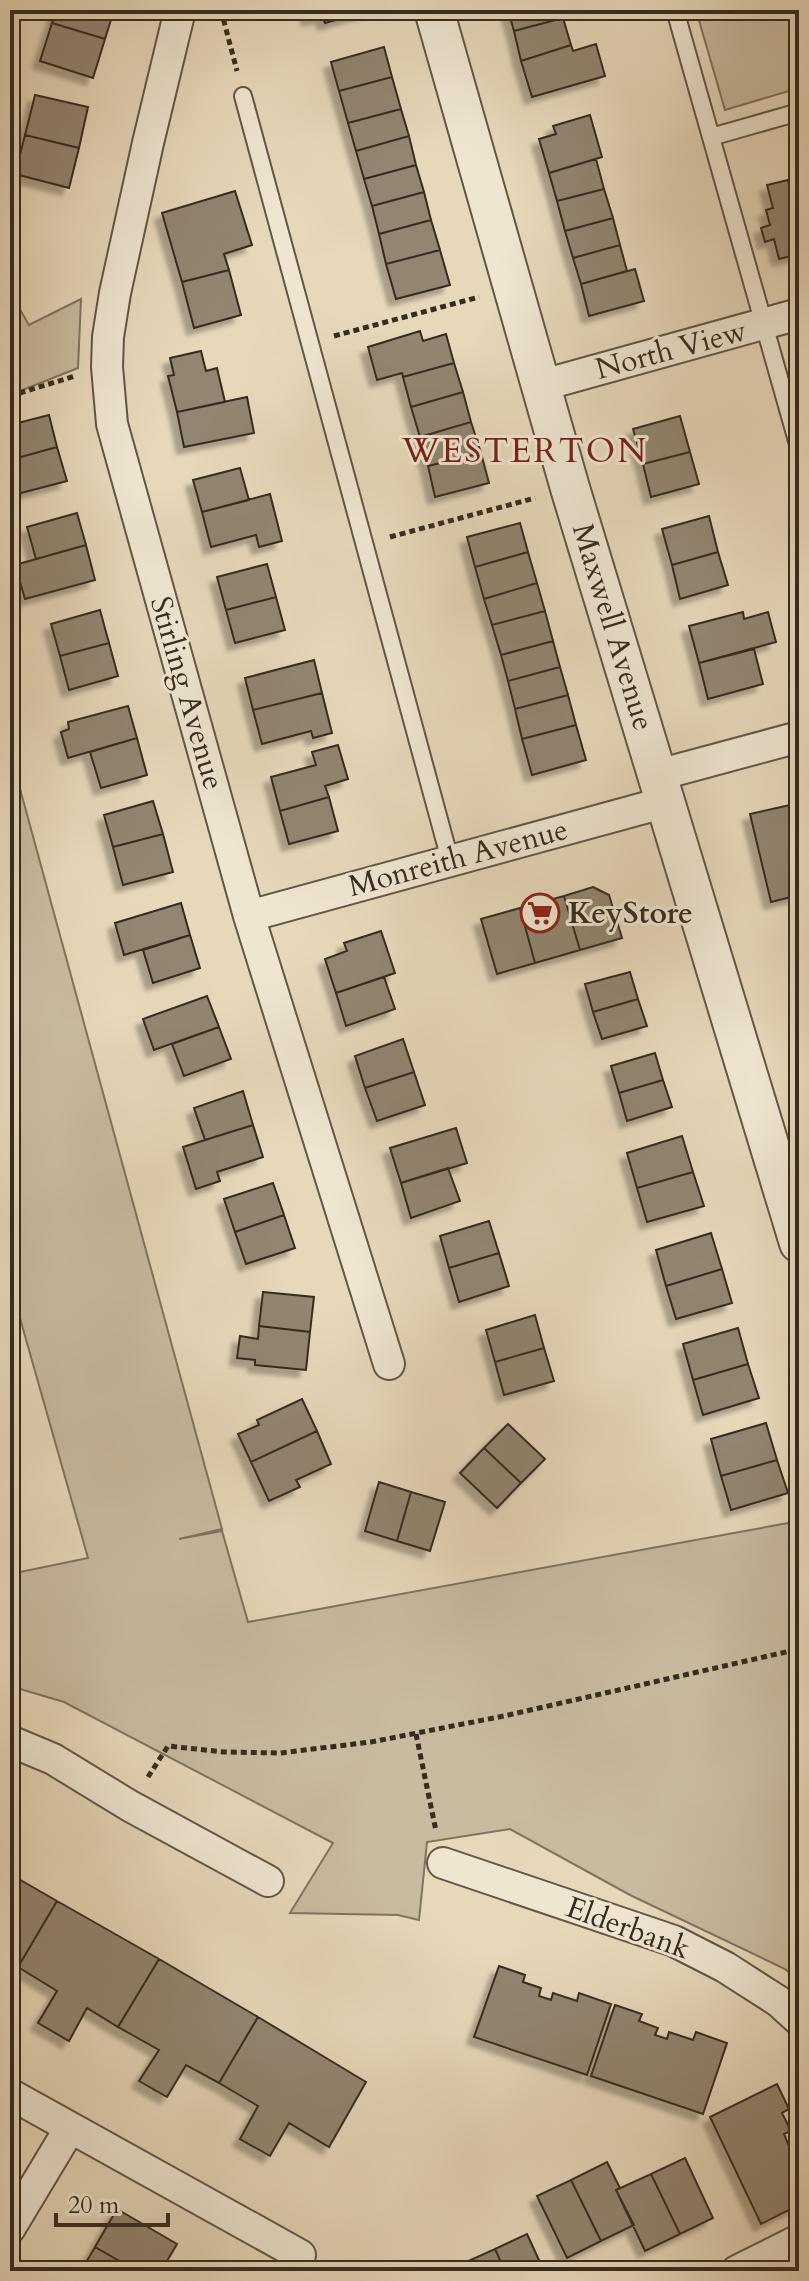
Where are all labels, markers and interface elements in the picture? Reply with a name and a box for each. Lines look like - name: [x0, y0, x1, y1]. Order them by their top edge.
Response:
- street label: North View: [591, 310, 751, 390]
- district label: WESTERTON: [401, 428, 648, 474]
- street label: Maxwell Avenue: [562, 518, 664, 736]
- street label: Stirling Avenue: [140, 592, 234, 794]
- street label: Monreith Avenue: [344, 809, 572, 907]
- supermarket icon: KeyStore: [519, 892, 561, 934]
- place label: KeyStore: [568, 893, 693, 934]
- street label: Elderbank: [560, 1887, 696, 1969]
- scale bar: [56, 2177, 168, 2227]
- text: 20 m: [68, 2189, 120, 2222]

